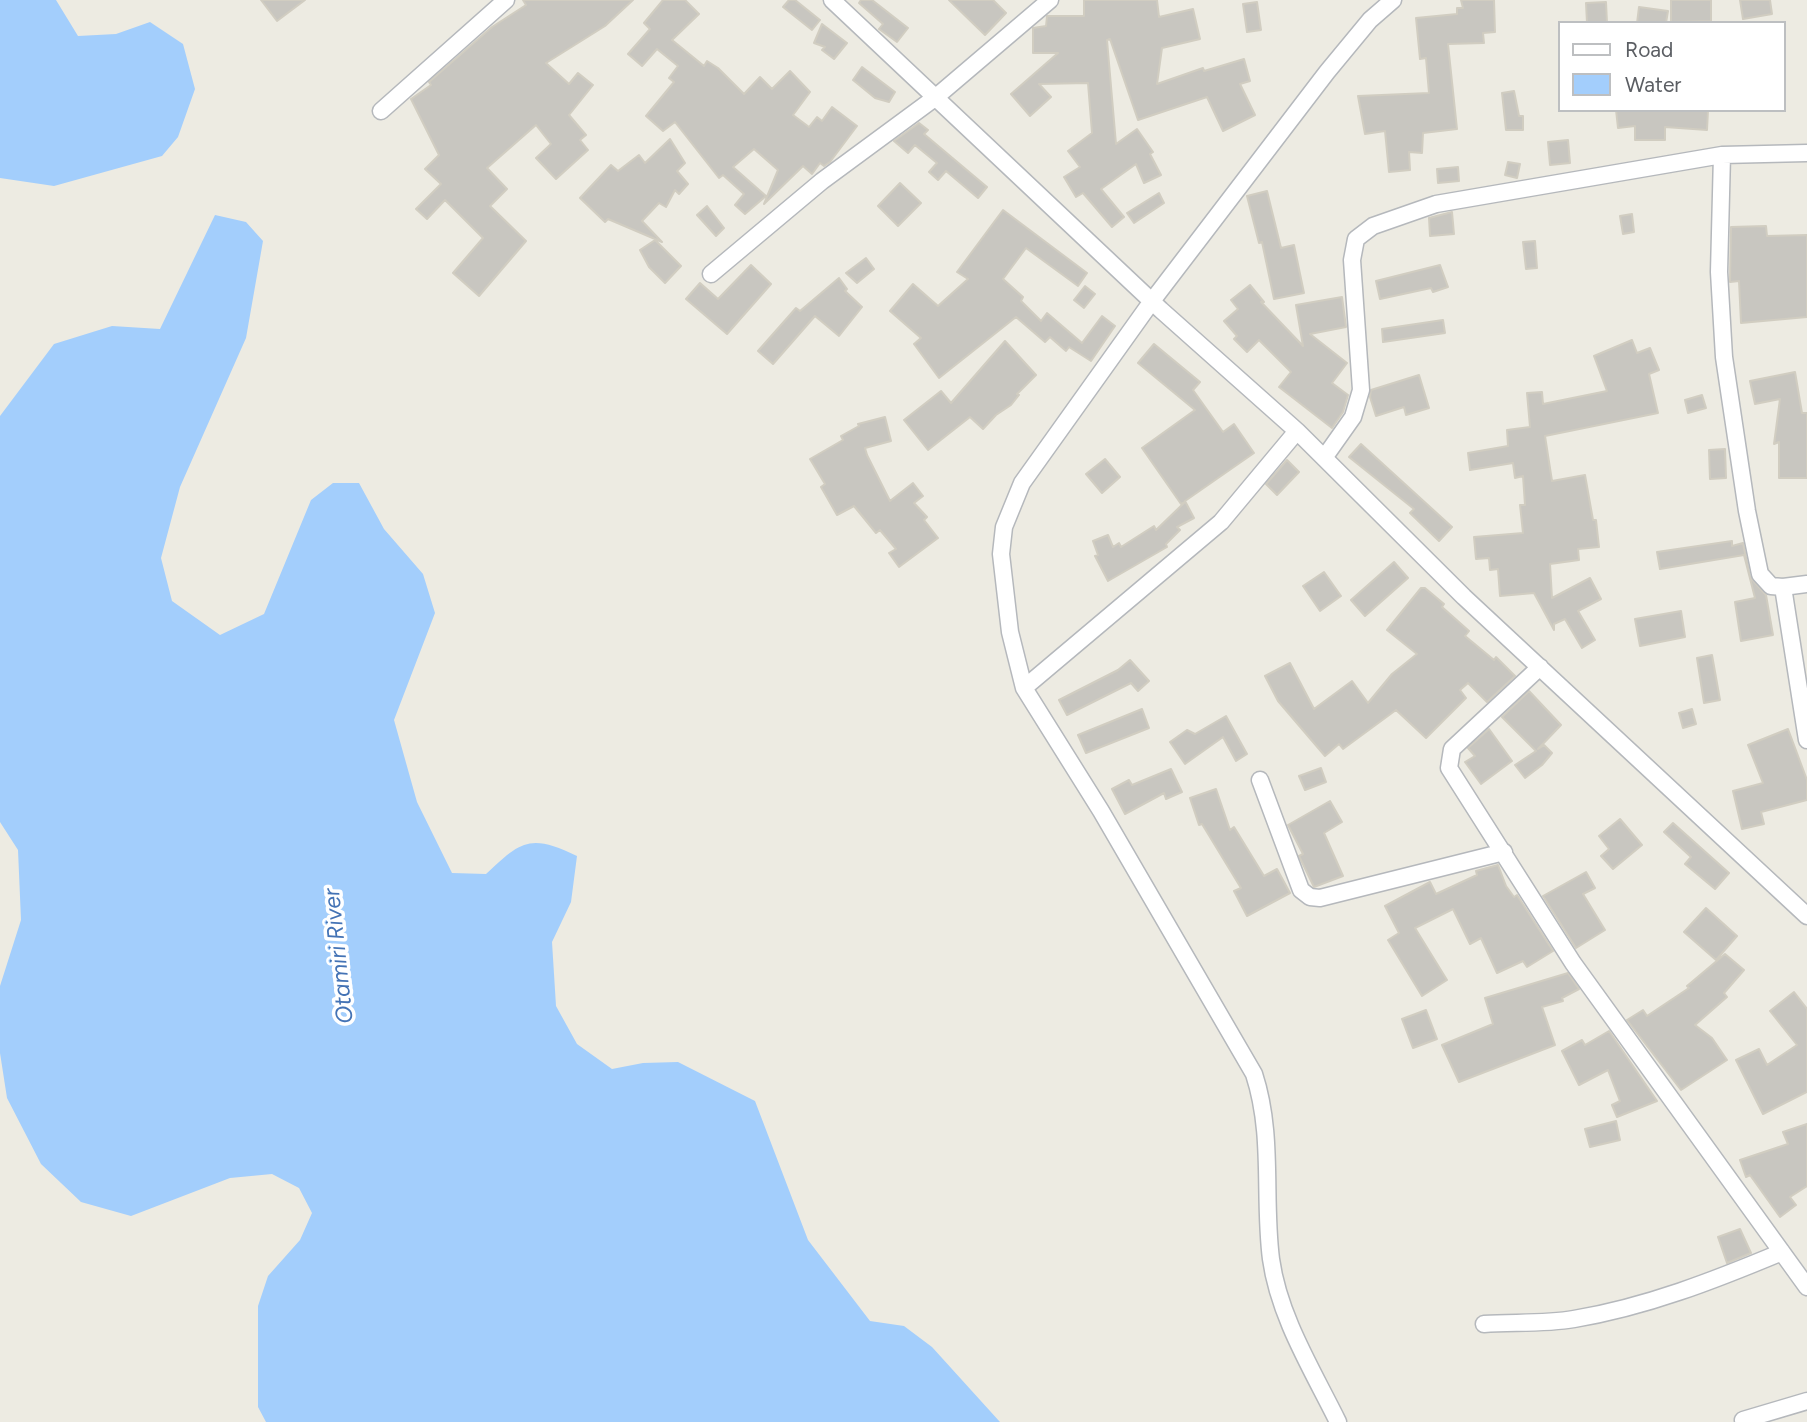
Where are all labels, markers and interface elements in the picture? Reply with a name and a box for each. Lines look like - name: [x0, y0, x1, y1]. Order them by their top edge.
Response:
- legend: [1559, 21, 1786, 112]
- text: Road: [1625, 37, 1673, 62]
- text: Water: [1625, 72, 1681, 97]
- water label: Otamiri River: [318, 887, 360, 1025]

